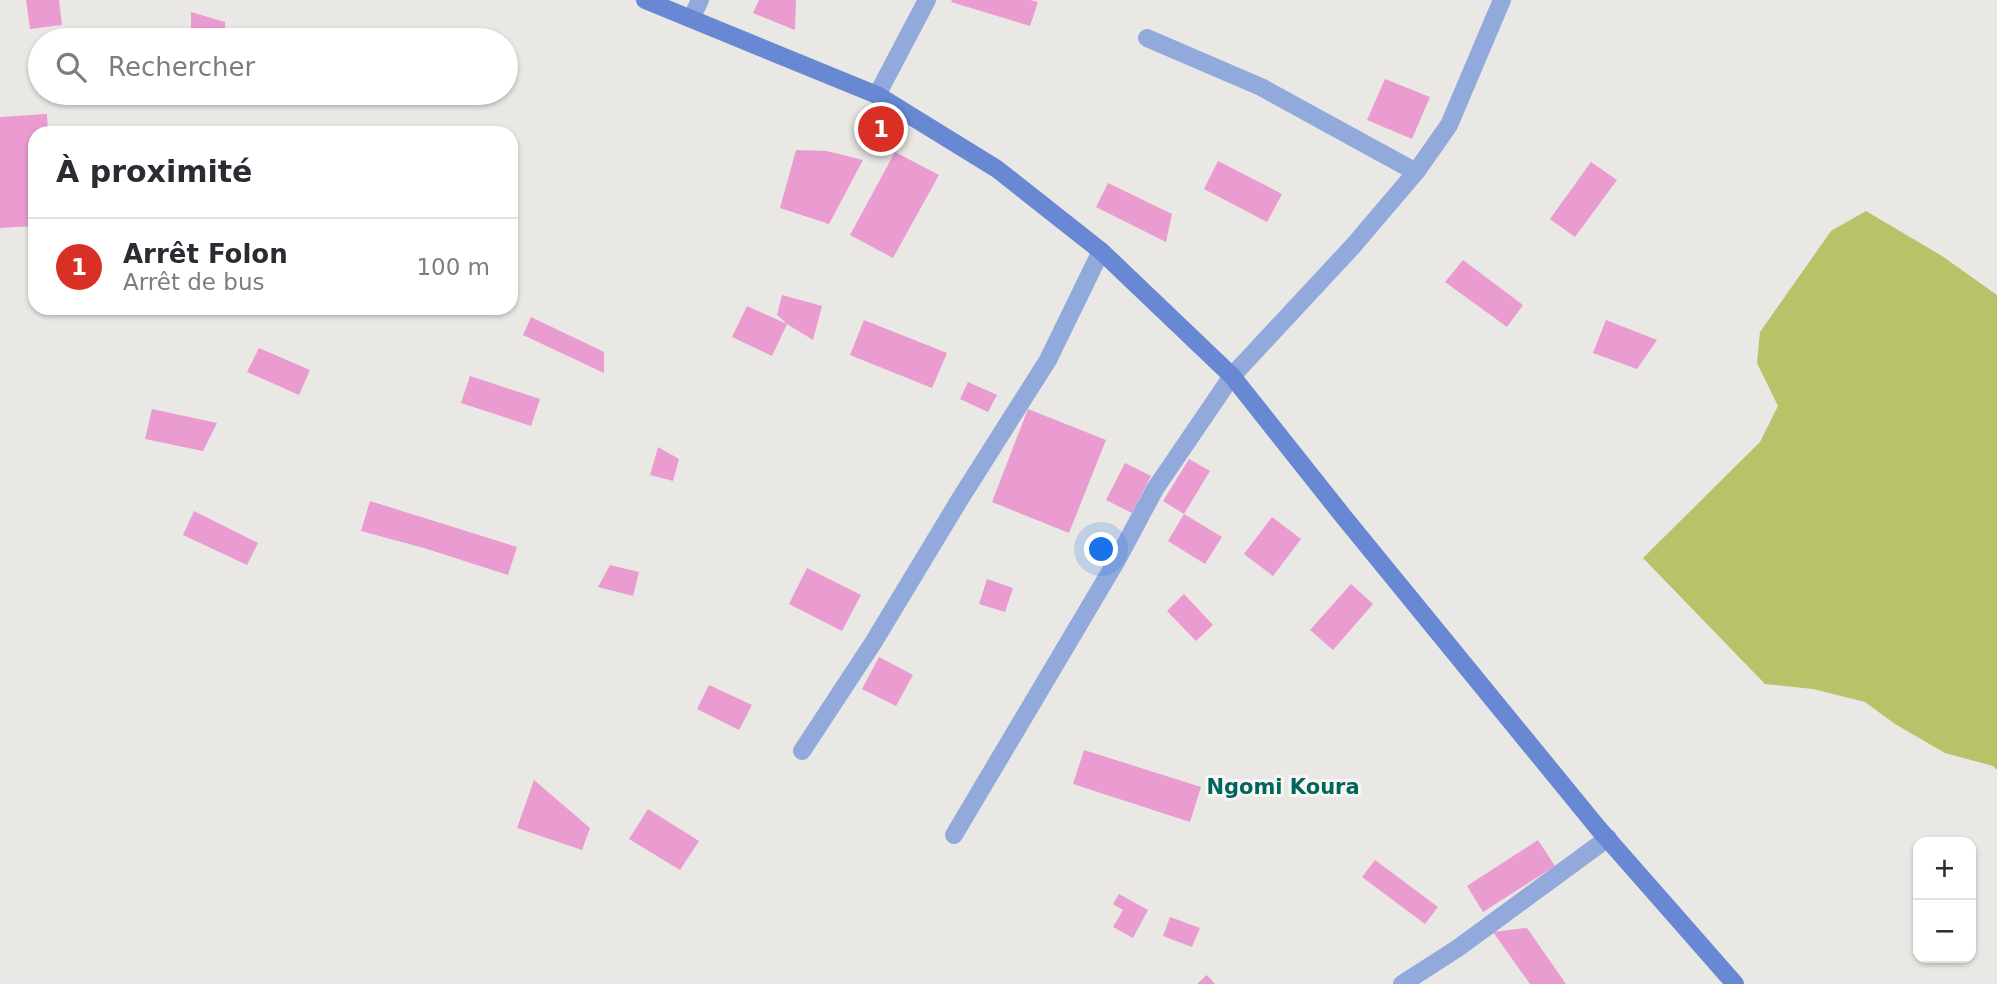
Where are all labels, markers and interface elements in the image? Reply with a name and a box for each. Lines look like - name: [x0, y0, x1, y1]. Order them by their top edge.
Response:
- search box: [28, 28, 518, 105]
- icon: search: [52, 48, 90, 86]
- text: Rechercher: [108, 52, 255, 82]
- pin: 1: [858, 103, 904, 155]
- text: À proximité: [56, 154, 252, 189]
- text: Arrêt Folon: [123, 239, 288, 269]
- text: 1: [71, 254, 87, 280]
- text: 100 m: [416, 254, 490, 280]
- text: Arrêt de bus: [123, 269, 264, 295]
- your location: [1084, 532, 1118, 566]
- district label: Ngomi Koura: [1206, 775, 1360, 799]
- map controls: [1913, 837, 1976, 963]
- button: +: [1913, 837, 1976, 900]
- button: −: [1913, 900, 1976, 963]

